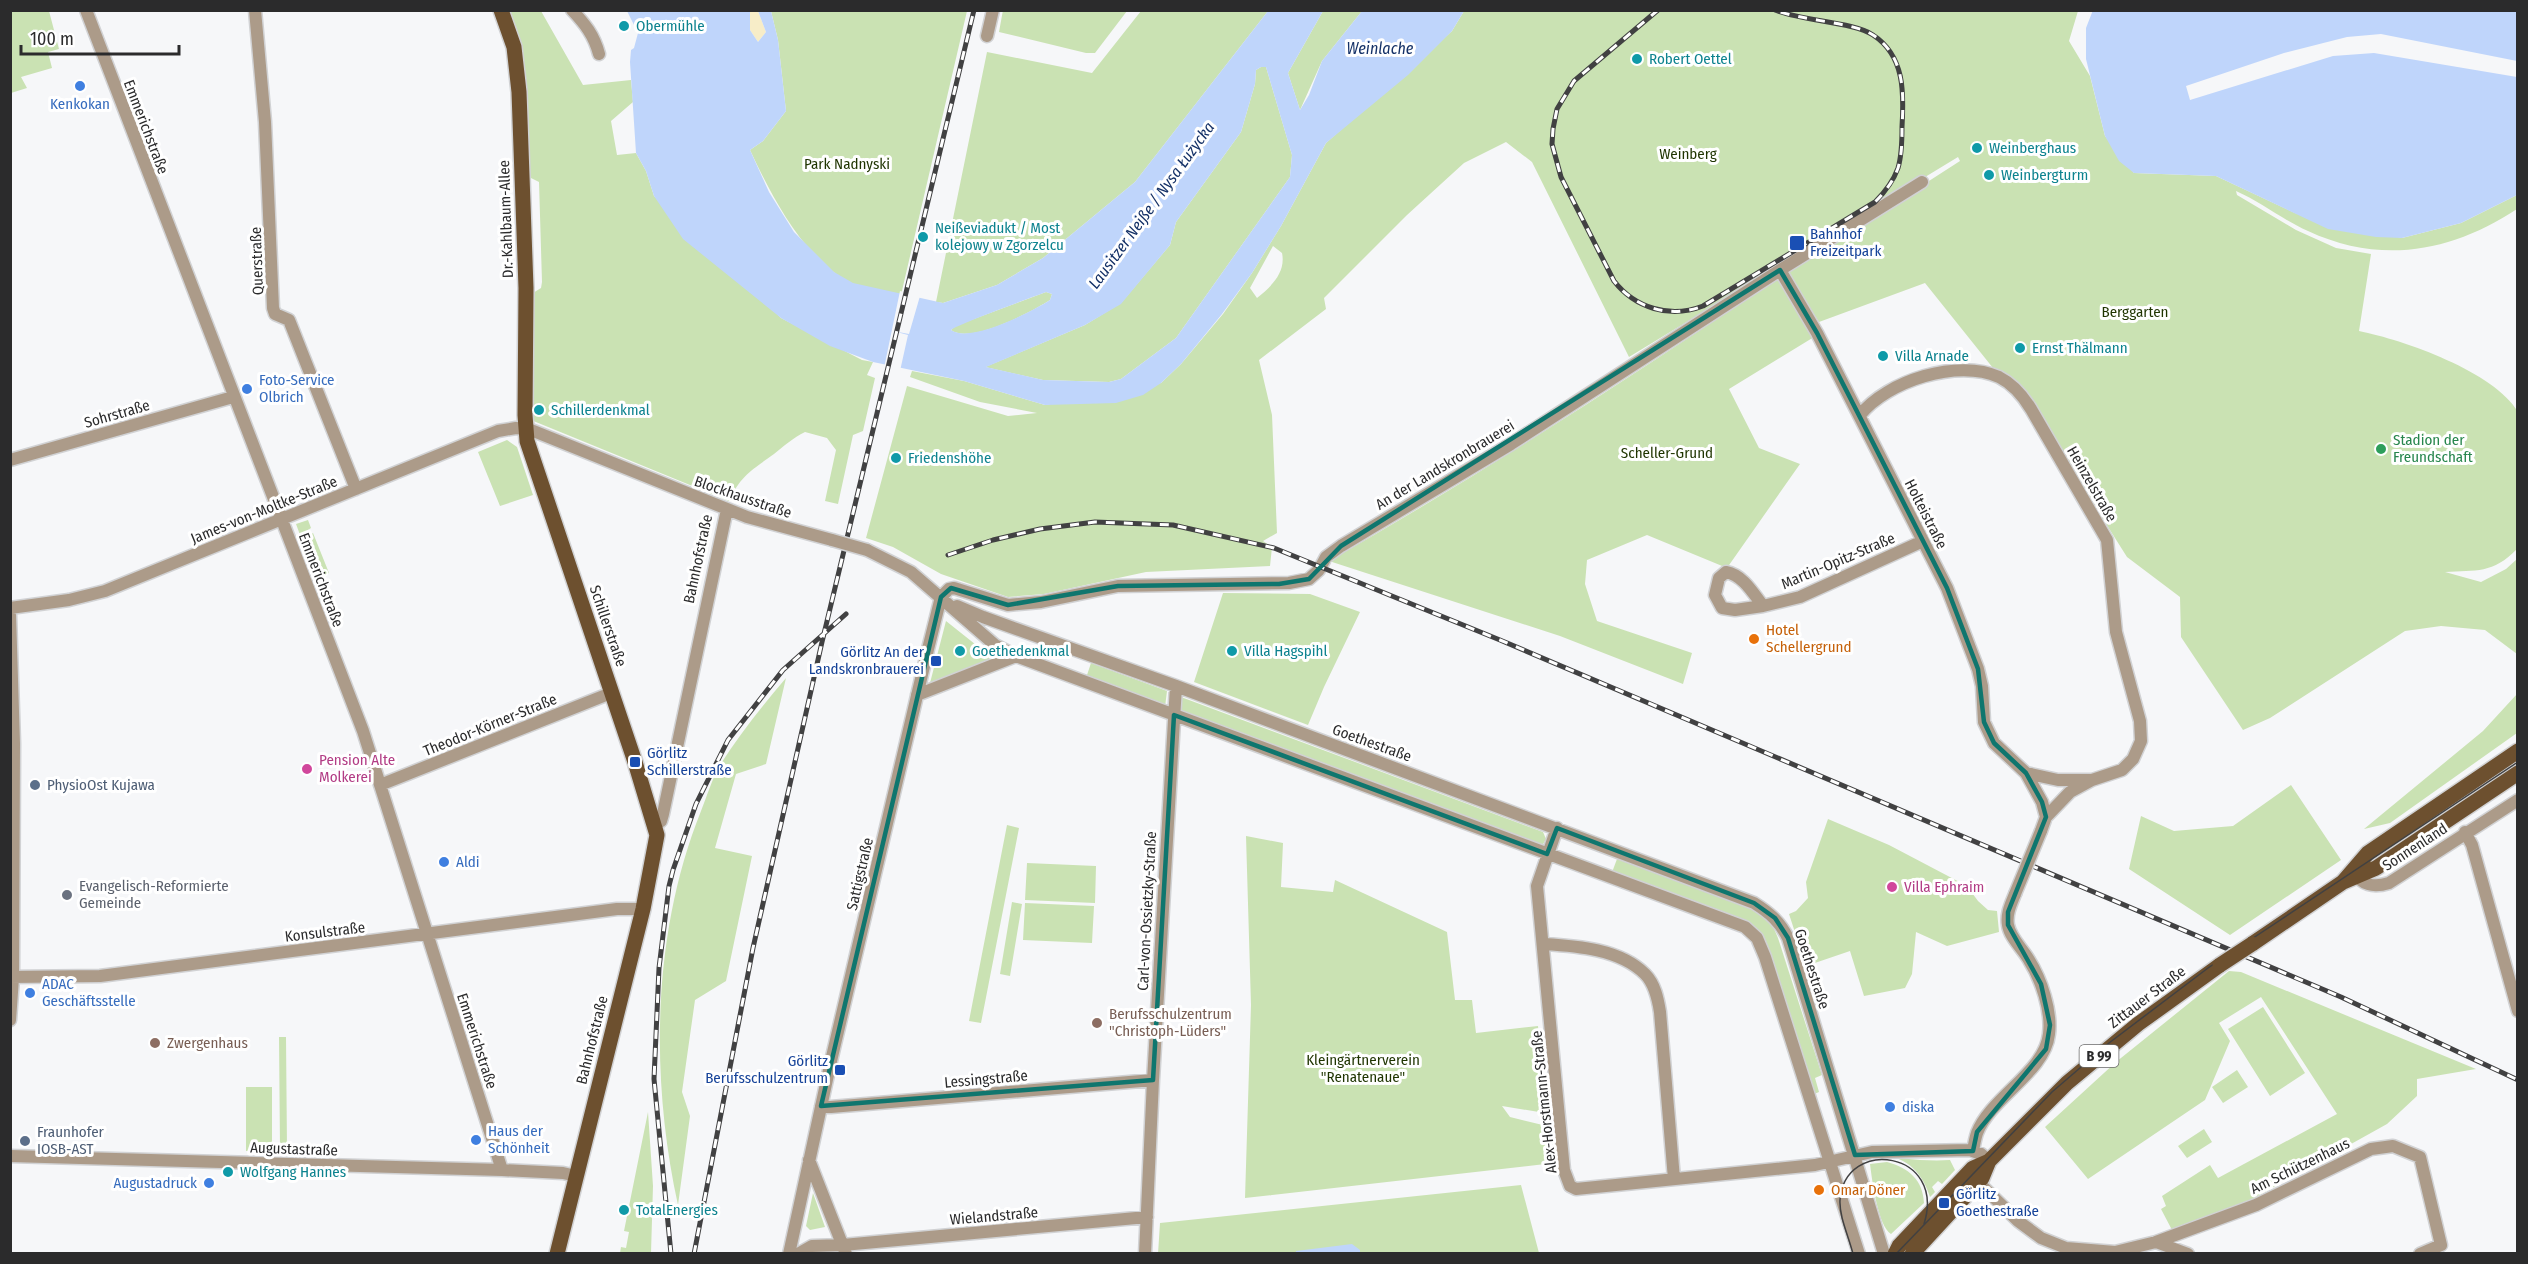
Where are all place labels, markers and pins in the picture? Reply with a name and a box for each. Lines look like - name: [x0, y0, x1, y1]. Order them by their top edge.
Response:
- place label: Obermühle: [636, 17, 705, 35]
- marker: Obermühle: [617, 19, 631, 33]
- place label: Robert Oettel: [1649, 50, 1732, 68]
- marker: Robert Oettel: [1630, 52, 1644, 66]
- marker: Kenkokan: [73, 79, 87, 93]
- place label: Kenkokan: [50, 95, 110, 113]
- place label: Weinberghaus: [1989, 139, 2076, 157]
- marker: Weinberghaus: [1970, 141, 1984, 155]
- place label: Weinbergturm: [2001, 166, 2088, 184]
- marker: Weinbergturm: [1982, 168, 1996, 182]
- place label: Neißeviadukt / Most kolejowy w Zgorzelcu: [935, 219, 1064, 254]
- place label: Bahnhof Freizeitpark: [1810, 225, 1881, 260]
- marker: Neißeviadukt / Most kolejowy w Zgorzelcu: [916, 230, 930, 244]
- marker: Bahnhof Freizeitpark: [1788, 234, 1806, 252]
- place label: Ernst Thälmann: [2032, 339, 2128, 357]
- marker: Ernst Thälmann: [2013, 341, 2027, 355]
- place label: Villa Arnade: [1895, 347, 1969, 365]
- marker: Villa Arnade: [1876, 349, 1890, 363]
- place label: Foto-Service Olbrich: [259, 371, 335, 406]
- marker: Foto-Service Olbrich: [240, 382, 254, 396]
- place label: Schillerdenkmal: [551, 401, 650, 419]
- marker: Schillerdenkmal: [532, 403, 546, 417]
- place label: Stadion der Freundschaft: [2393, 431, 2473, 466]
- marker: Stadion der Freundschaft: [2374, 442, 2388, 456]
- place label: Friedenshöhe: [908, 449, 991, 467]
- marker: Friedenshöhe: [889, 451, 903, 465]
- place label: Hotel Schellergrund: [1766, 621, 1852, 656]
- marker: Hotel Schellergrund: [1747, 632, 1761, 646]
- place label: Goethedenkmal: [972, 642, 1069, 660]
- place label: Villa Hagspihl: [1244, 642, 1327, 660]
- place label: Görlitz An der Landskronbrauerei: [809, 643, 925, 678]
- marker: Goethedenkmal: [953, 644, 967, 658]
- marker: Villa Hagspihl: [1225, 644, 1239, 658]
- marker: Görlitz An der Landskronbrauerei: [929, 654, 943, 668]
- place label: Görlitz Schillerstraße: [647, 744, 732, 779]
- place label: Pension Alte Molkerei: [319, 751, 395, 786]
- marker: Görlitz Schillerstraße: [628, 755, 642, 769]
- marker: Pension Alte Molkerei: [300, 762, 314, 776]
- place label: PhysioOst Kujawa: [47, 776, 155, 794]
- marker: PhysioOst Kujawa: [28, 778, 42, 792]
- place label: Aldi: [456, 853, 480, 871]
- marker: Aldi: [437, 855, 451, 869]
- place label: Evangelisch-Reformierte Gemeinde: [79, 877, 229, 912]
- place label: Villa Ephraim: [1904, 878, 1984, 896]
- marker: Villa Ephraim: [1885, 880, 1899, 894]
- marker: Evangelisch-Reformierte Gemeinde: [60, 888, 74, 902]
- place label: ADAC Geschäftsstelle: [42, 975, 136, 1010]
- marker: ADAC Geschäftsstelle: [23, 986, 37, 1000]
- place label: Berufsschulzentrum "Christoph-Lüders": [1109, 1005, 1232, 1040]
- marker: Berufsschulzentrum "Christoph-Lüders": [1090, 1016, 1104, 1030]
- place label: Zwergenhaus: [167, 1034, 248, 1052]
- marker: Zwergenhaus: [148, 1036, 162, 1050]
- place label: Görlitz Berufsschulzentrum: [705, 1052, 828, 1087]
- marker: Görlitz Berufsschulzentrum: [833, 1063, 847, 1077]
- place label: diska: [1902, 1098, 1934, 1116]
- marker: diska: [1883, 1100, 1897, 1114]
- place label: Haus der Schönheit: [488, 1122, 550, 1157]
- place label: Fraunhofer IOSB-AST: [37, 1123, 105, 1158]
- marker: Haus der Schönheit: [469, 1133, 483, 1147]
- marker: Fraunhofer IOSB-AST: [18, 1134, 32, 1148]
- place label: Wolfgang Hannes: [240, 1163, 346, 1181]
- marker: Wolfgang Hannes: [221, 1165, 235, 1179]
- place label: Augustadruck: [113, 1174, 197, 1192]
- marker: Augustadruck: [202, 1176, 216, 1190]
- place label: Omar Döner: [1831, 1181, 1906, 1199]
- marker: Omar Döner: [1812, 1183, 1826, 1197]
- place label: Görlitz Goethestraße: [1956, 1185, 2039, 1220]
- marker: Görlitz Goethestraße: [1937, 1196, 1951, 1210]
- place label: TotalEnergies: [636, 1201, 718, 1219]
- marker: TotalEnergies: [617, 1203, 631, 1217]

